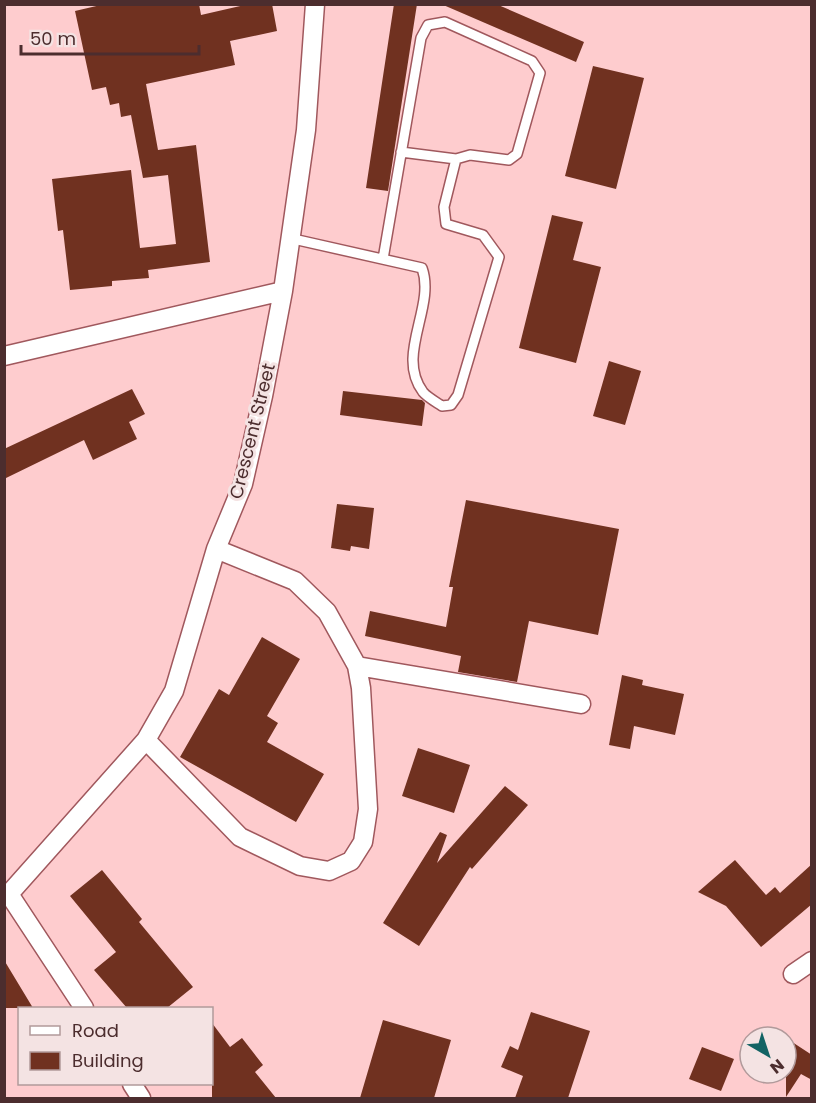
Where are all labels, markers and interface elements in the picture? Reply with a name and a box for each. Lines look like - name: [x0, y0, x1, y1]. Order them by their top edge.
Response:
- scale bar: [21, 18, 200, 56]
- text: 50 m: [30, 26, 76, 51]
- street label: Crescent Street: [223, 361, 281, 501]
- legend: [18, 1007, 213, 1085]
- text: Road: [72, 1018, 119, 1043]
- north arrow: [738, 1025, 798, 1085]
- text: Building: [72, 1048, 144, 1073]
- text: N: [765, 1054, 789, 1079]

